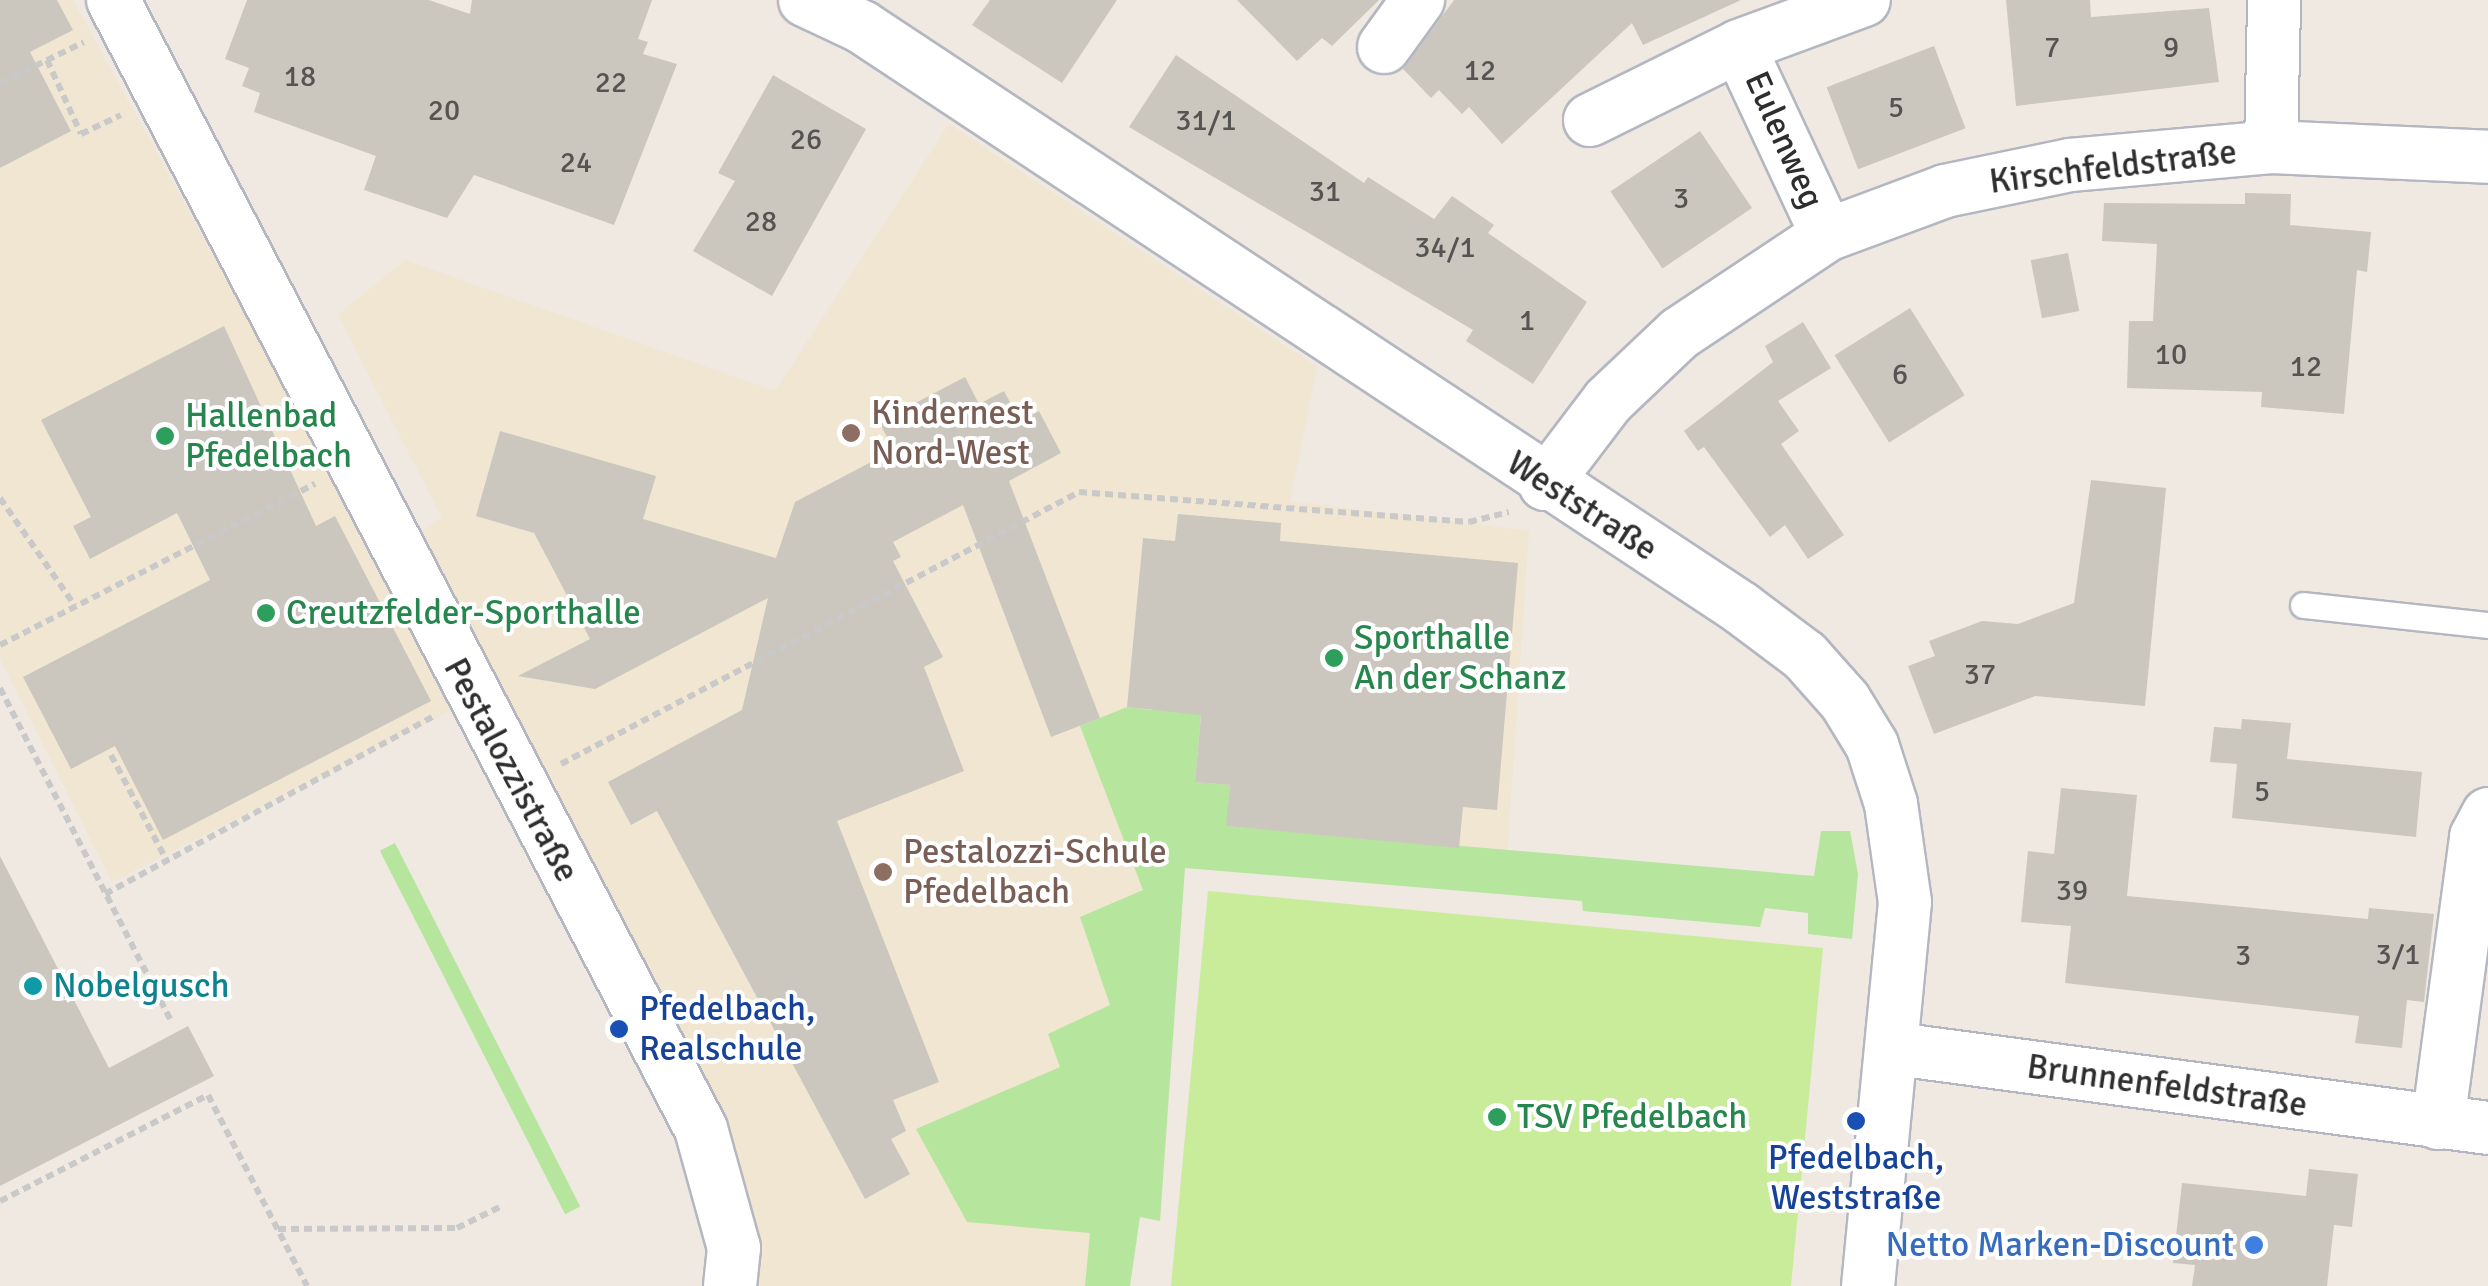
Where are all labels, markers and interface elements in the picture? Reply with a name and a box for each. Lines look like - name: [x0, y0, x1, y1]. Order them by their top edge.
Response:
- house number: 7: [2044, 30, 2060, 66]
- house number: 9: [2163, 30, 2179, 66]
- house number: 12: [1464, 53, 1496, 89]
- house number: 18: [284, 59, 316, 95]
- house number: 22: [595, 65, 627, 101]
- street label: Eulenweg: [1735, 65, 1833, 215]
- house number: 5: [1888, 90, 1904, 126]
- house number: 20: [428, 93, 460, 129]
- house number: 31/1: [1175, 103, 1237, 139]
- house number: 26: [790, 122, 822, 158]
- street label: Kirschfeldstraße: [1987, 131, 2239, 203]
- house number: 24: [560, 145, 592, 181]
- house number: 31: [1309, 174, 1341, 210]
- house number: 3: [1673, 181, 1689, 217]
- house number: 28: [745, 204, 777, 240]
- house number: 34/1: [1414, 230, 1476, 266]
- house number: 1: [1519, 303, 1535, 339]
- house number: 10: [2155, 337, 2187, 373]
- house number: 12: [2290, 349, 2322, 385]
- house number: 6: [1892, 357, 1908, 393]
- place label: Kindernest Nord-West: [871, 392, 1034, 474]
- place label: Hallenbad Pfedelbach: [185, 395, 352, 477]
- marker: Kindernest Nord-West: [840, 422, 862, 444]
- marker: Hallenbad Pfedelbach: [154, 425, 176, 447]
- street label: Weststraße: [1499, 442, 1665, 570]
- place label: Creutzfelder-Sporthalle: [286, 592, 641, 634]
- marker: Creutzfelder-Sporthalle: [255, 602, 277, 624]
- place label: Sporthalle An der Schanz: [1354, 617, 1566, 699]
- marker: Sporthalle An der Schanz: [1323, 647, 1345, 669]
- street label: Pestalozzistraße: [434, 651, 588, 889]
- house number: 37: [1964, 657, 1996, 693]
- house number: 5: [2254, 774, 2270, 810]
- place label: Pestalozzi-Schule Pfedelbach: [903, 831, 1167, 913]
- marker: Pestalozzi-Schule Pfedelbach: [872, 861, 894, 883]
- house number: 39: [2056, 873, 2088, 909]
- house number: 3/1: [2375, 937, 2421, 973]
- house number: 3: [2235, 938, 2251, 974]
- place label: Nobelgusch: [53, 965, 230, 1007]
- marker: Nobelgusch: [22, 975, 44, 997]
- place label: Pfedelbach, Realschule: [639, 988, 815, 1070]
- marker: Pfedelbach, Realschule: [608, 1018, 630, 1040]
- street label: Brunnenfeldstraße: [2024, 1046, 2310, 1126]
- place label: TSV Pfedelbach: [1517, 1096, 1747, 1138]
- marker: TSV Pfedelbach: [1486, 1106, 1508, 1128]
- marker: Pfedelbach, Weststraße: [1845, 1110, 1867, 1132]
- place label: Pfedelbach, Weststraße: [1768, 1137, 1944, 1219]
- place label: Netto Marken-Discount: [1886, 1224, 2234, 1266]
- marker: Netto Marken-Discount: [2243, 1234, 2265, 1256]

